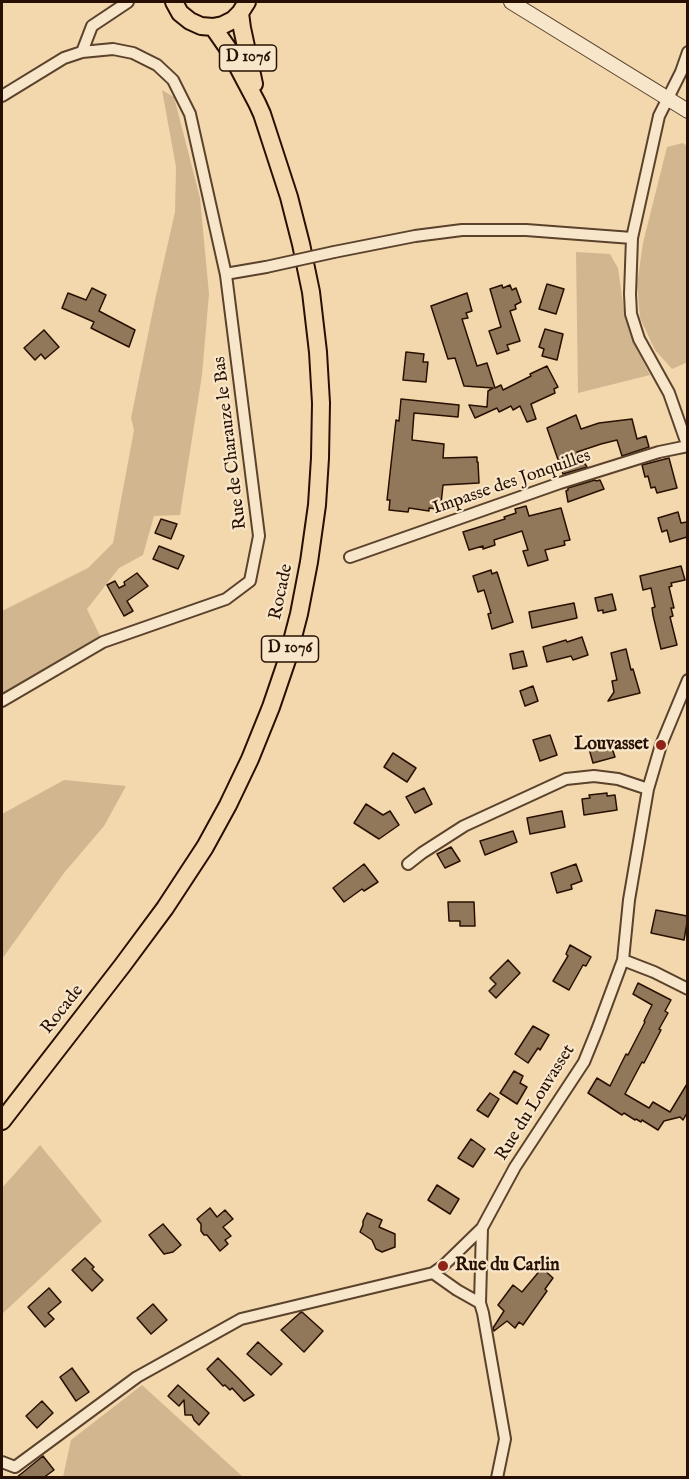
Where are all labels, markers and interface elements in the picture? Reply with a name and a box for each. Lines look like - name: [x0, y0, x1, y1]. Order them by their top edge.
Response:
- road number: D 1076: [220, 45, 276, 71]
- street label: Rue de Charauze le Bas: [210, 355, 252, 531]
- street label: Impasse des Jonquilles: [430, 446, 594, 520]
- street label: Rocade: [266, 562, 298, 622]
- road number: D 1076: [262, 636, 318, 662]
- place label: Louvasset: [574, 734, 649, 756]
- marker: Louvasset: [654, 738, 668, 752]
- street label: Rocade: [37, 981, 89, 1039]
- street label: Rue du Louvasset: [492, 1041, 580, 1165]
- place label: Rue du Carlin: [455, 1255, 560, 1277]
- marker: Rue du Carlin: [436, 1259, 450, 1273]

